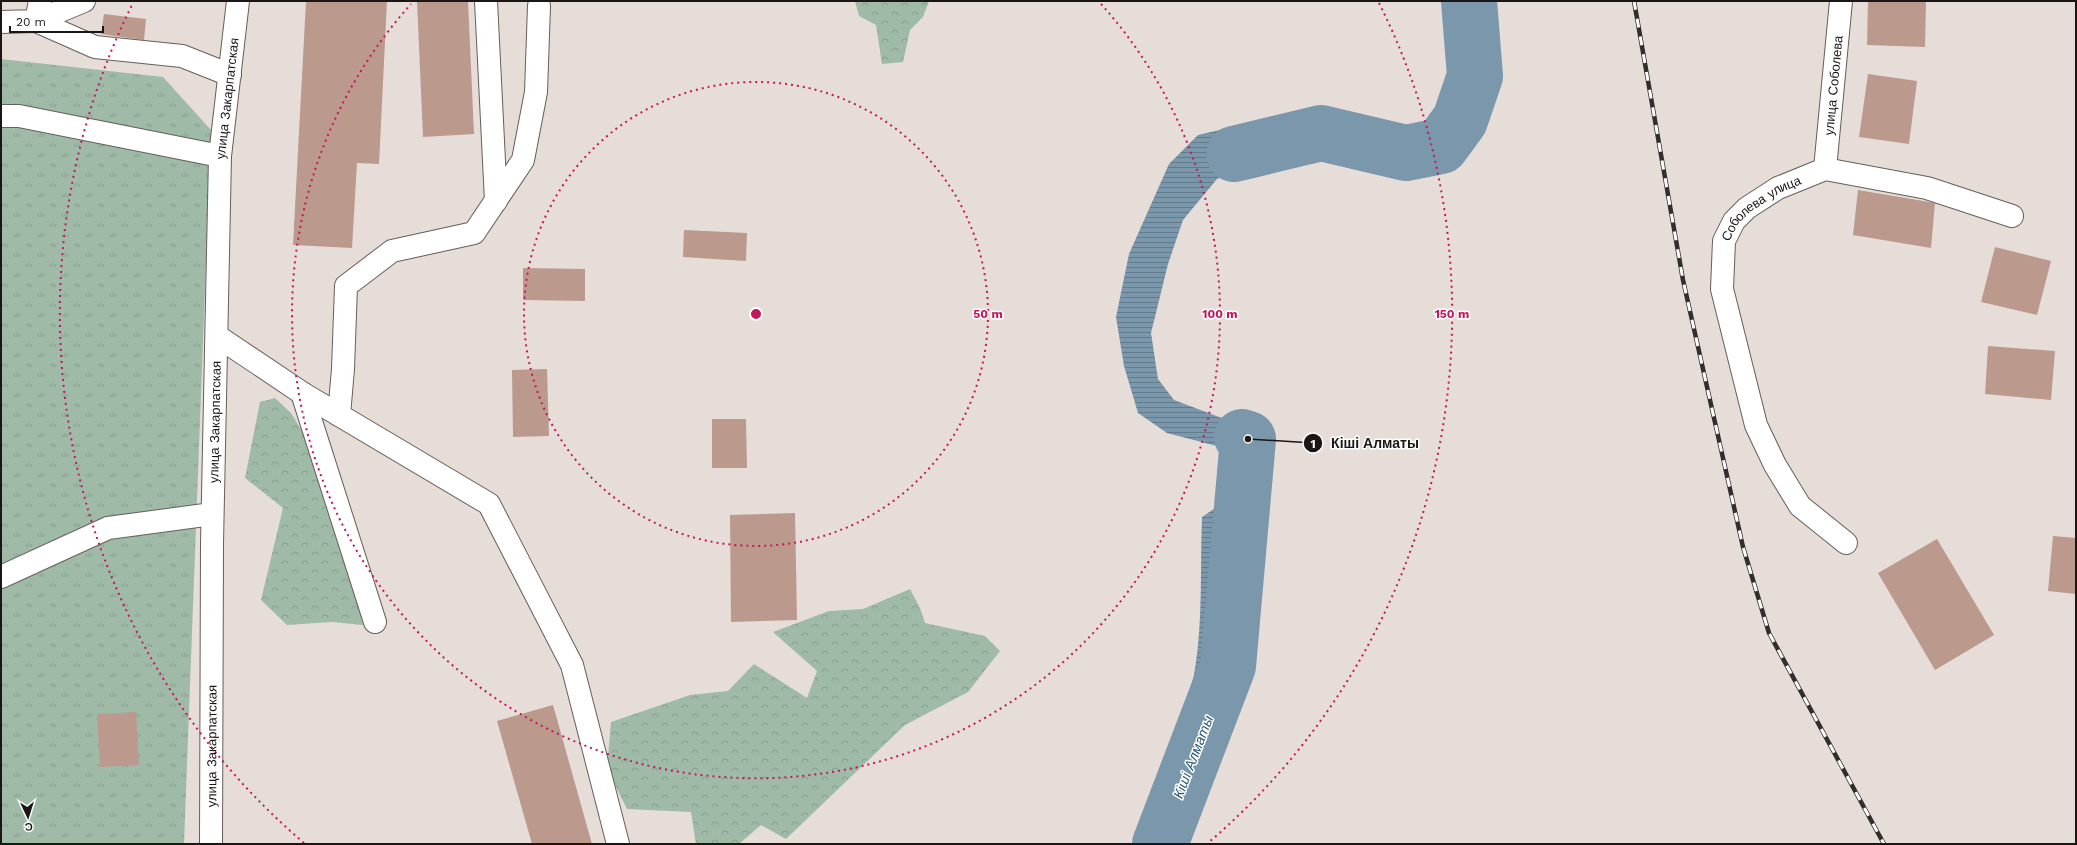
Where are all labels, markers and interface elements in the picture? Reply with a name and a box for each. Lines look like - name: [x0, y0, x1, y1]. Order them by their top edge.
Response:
- scale bar: [10, 8, 103, 34]
- text: 20 m: [16, 15, 46, 29]
- street label: улица Соболева: [1821, 34, 1846, 136]
- street label: улица Закарпатская: [213, 37, 242, 159]
- street label: Соболева улица: [1718, 172, 1804, 243]
- centre of rings: [749, 307, 763, 321]
- text: 50 m: [973, 307, 1003, 321]
- text: 100 m: [1202, 307, 1238, 321]
- text: 150 m: [1435, 307, 1469, 321]
- street label: улица Закарпатская: [206, 361, 224, 483]
- callout: Кіші Алматы: [1303, 430, 1427, 456]
- text: Кіші Алматы: [1331, 435, 1419, 451]
- text: 1: [1310, 437, 1316, 451]
- street label: улица Закарпатская: [204, 685, 220, 807]
- water label: Кіші Алматы: [1170, 713, 1216, 801]
- north arrow: [8, 797, 48, 837]
- text: С: [24, 820, 33, 833]

